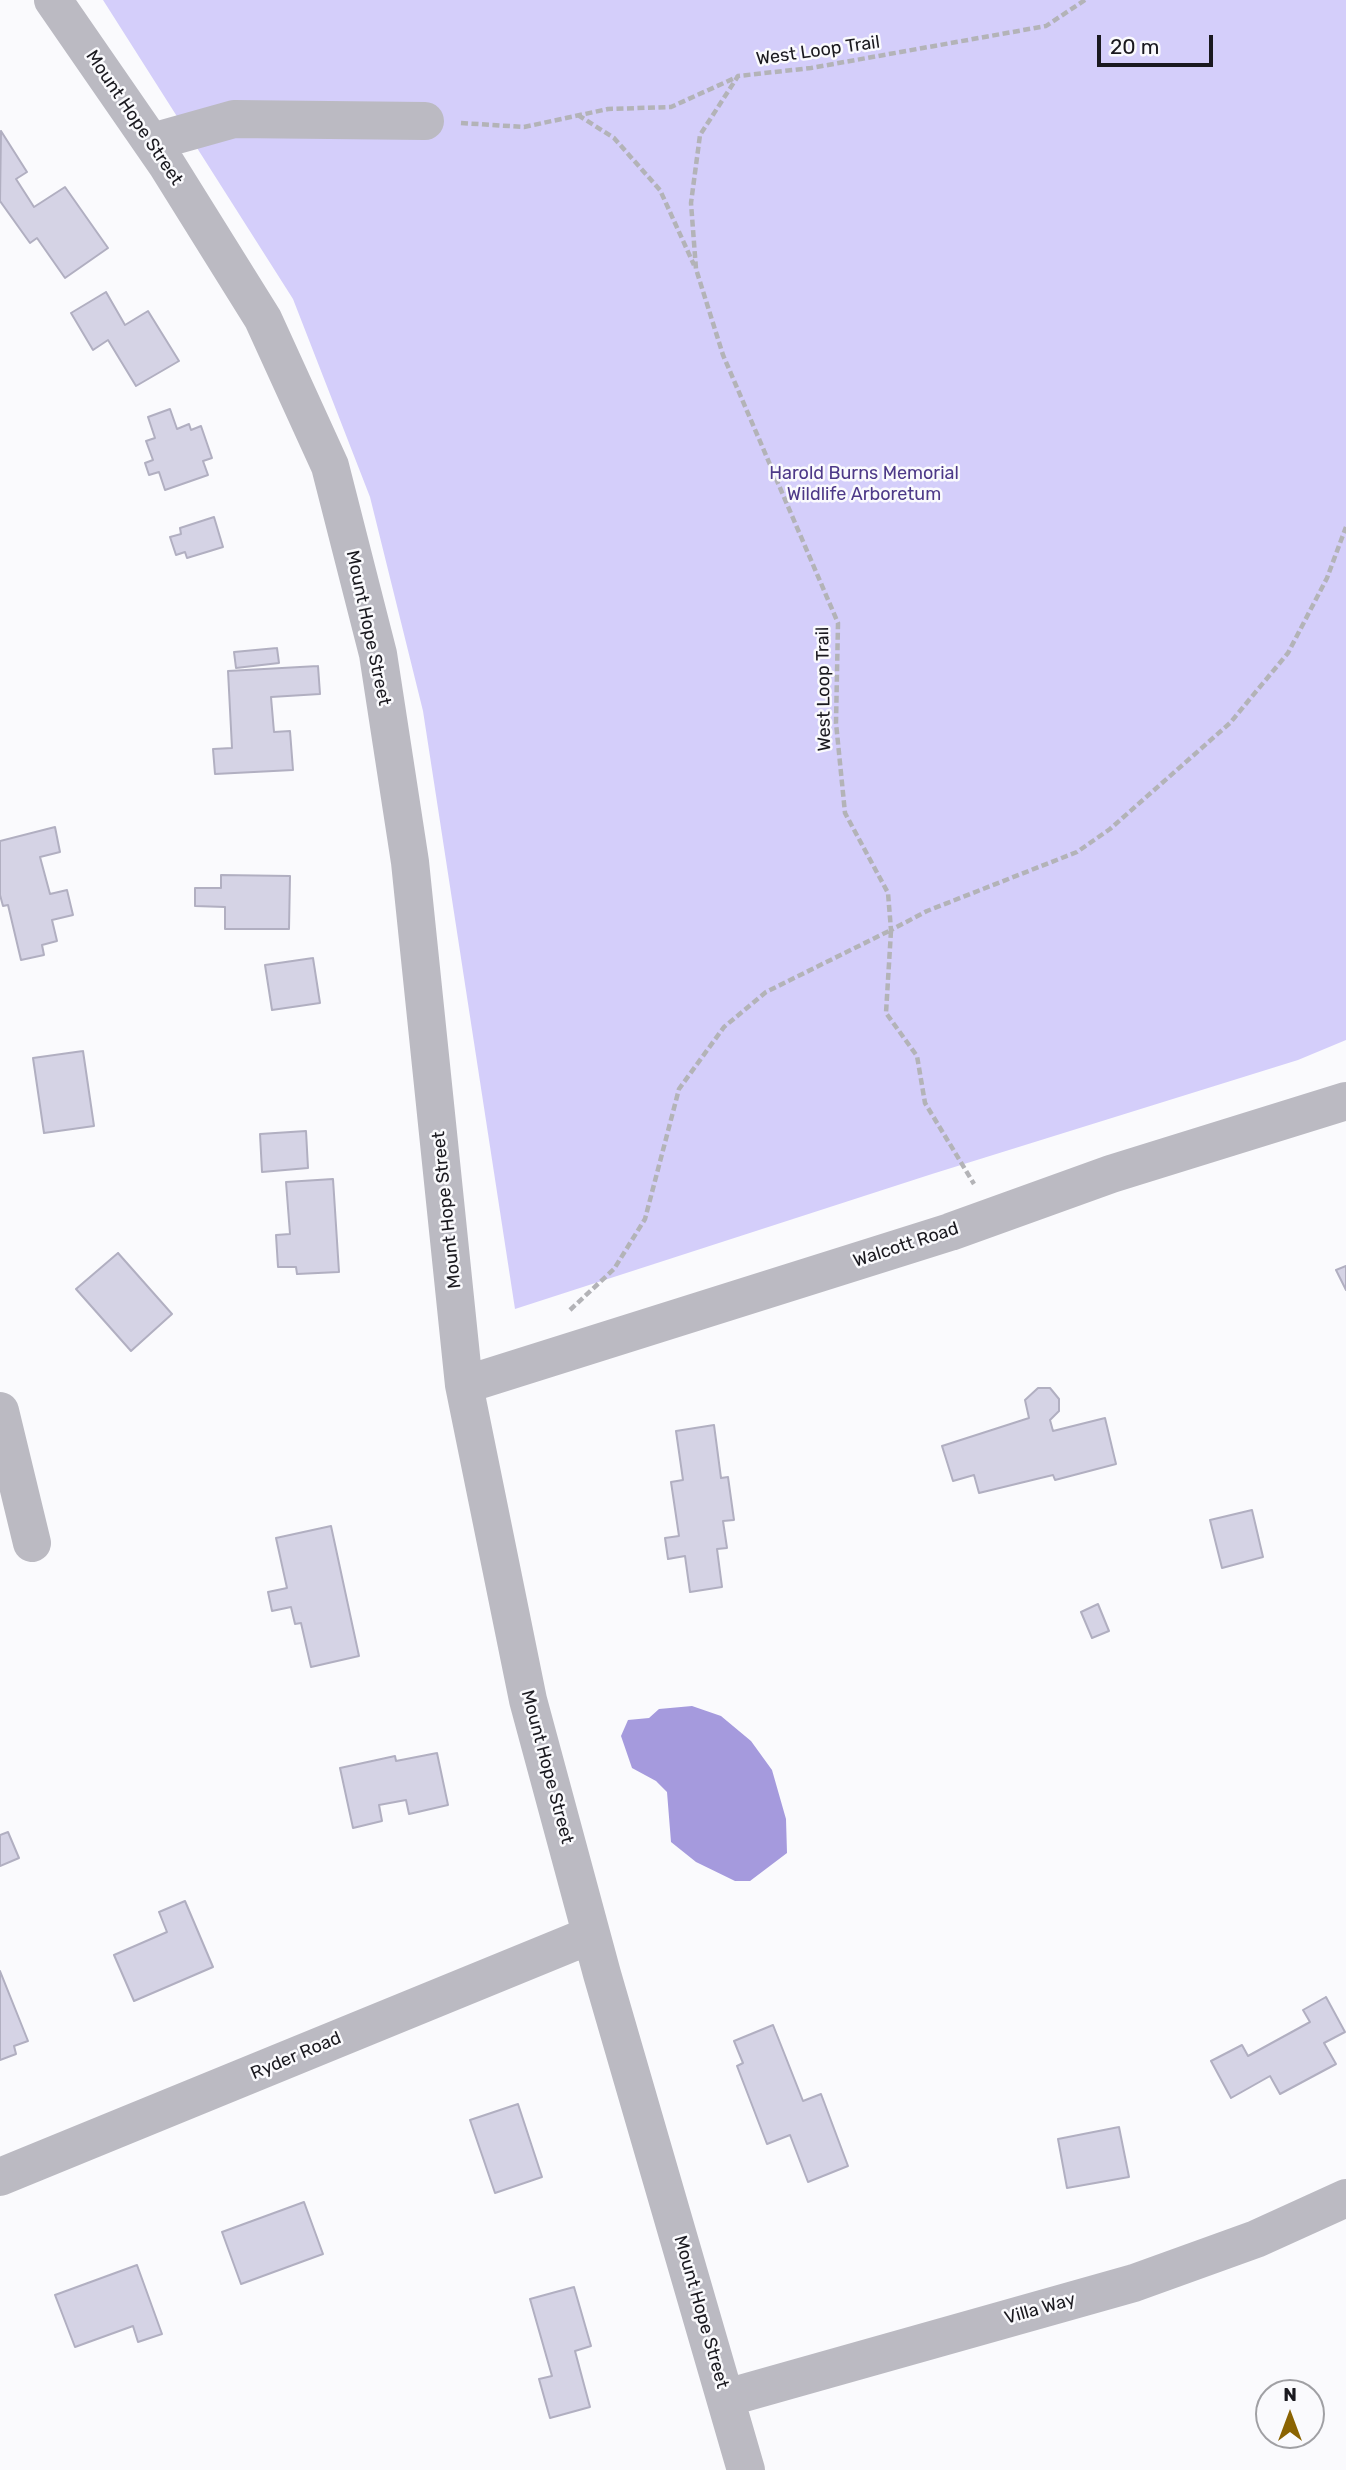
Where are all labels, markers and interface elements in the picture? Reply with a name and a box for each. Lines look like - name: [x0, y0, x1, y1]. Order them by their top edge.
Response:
- scale bar: [1101, 21, 1216, 65]
- street label: West Loop Trail: [755, 32, 881, 70]
- text: 20 m: [1110, 34, 1159, 59]
- street label: Mount Hope Street: [81, 46, 187, 190]
- park label: Harold Burns Memorial Wildlife Arboretum: [769, 463, 959, 505]
- street label: Mount Hope Street: [341, 548, 395, 708]
- street label: West Loop Trail: [812, 626, 836, 752]
- street label: Mount Hope Street: [428, 1130, 466, 1290]
- street label: Walcott Road: [851, 1218, 961, 1272]
- street label: Mount Hope Street: [516, 1688, 578, 1846]
- street label: Ryder Road: [248, 2027, 344, 2085]
- street label: Mount Hope Street: [669, 2233, 733, 2391]
- street label: Villa Way: [1002, 2289, 1078, 2329]
- north arrow: [1255, 2379, 1325, 2449]
- text: N: [1283, 2383, 1297, 2406]

